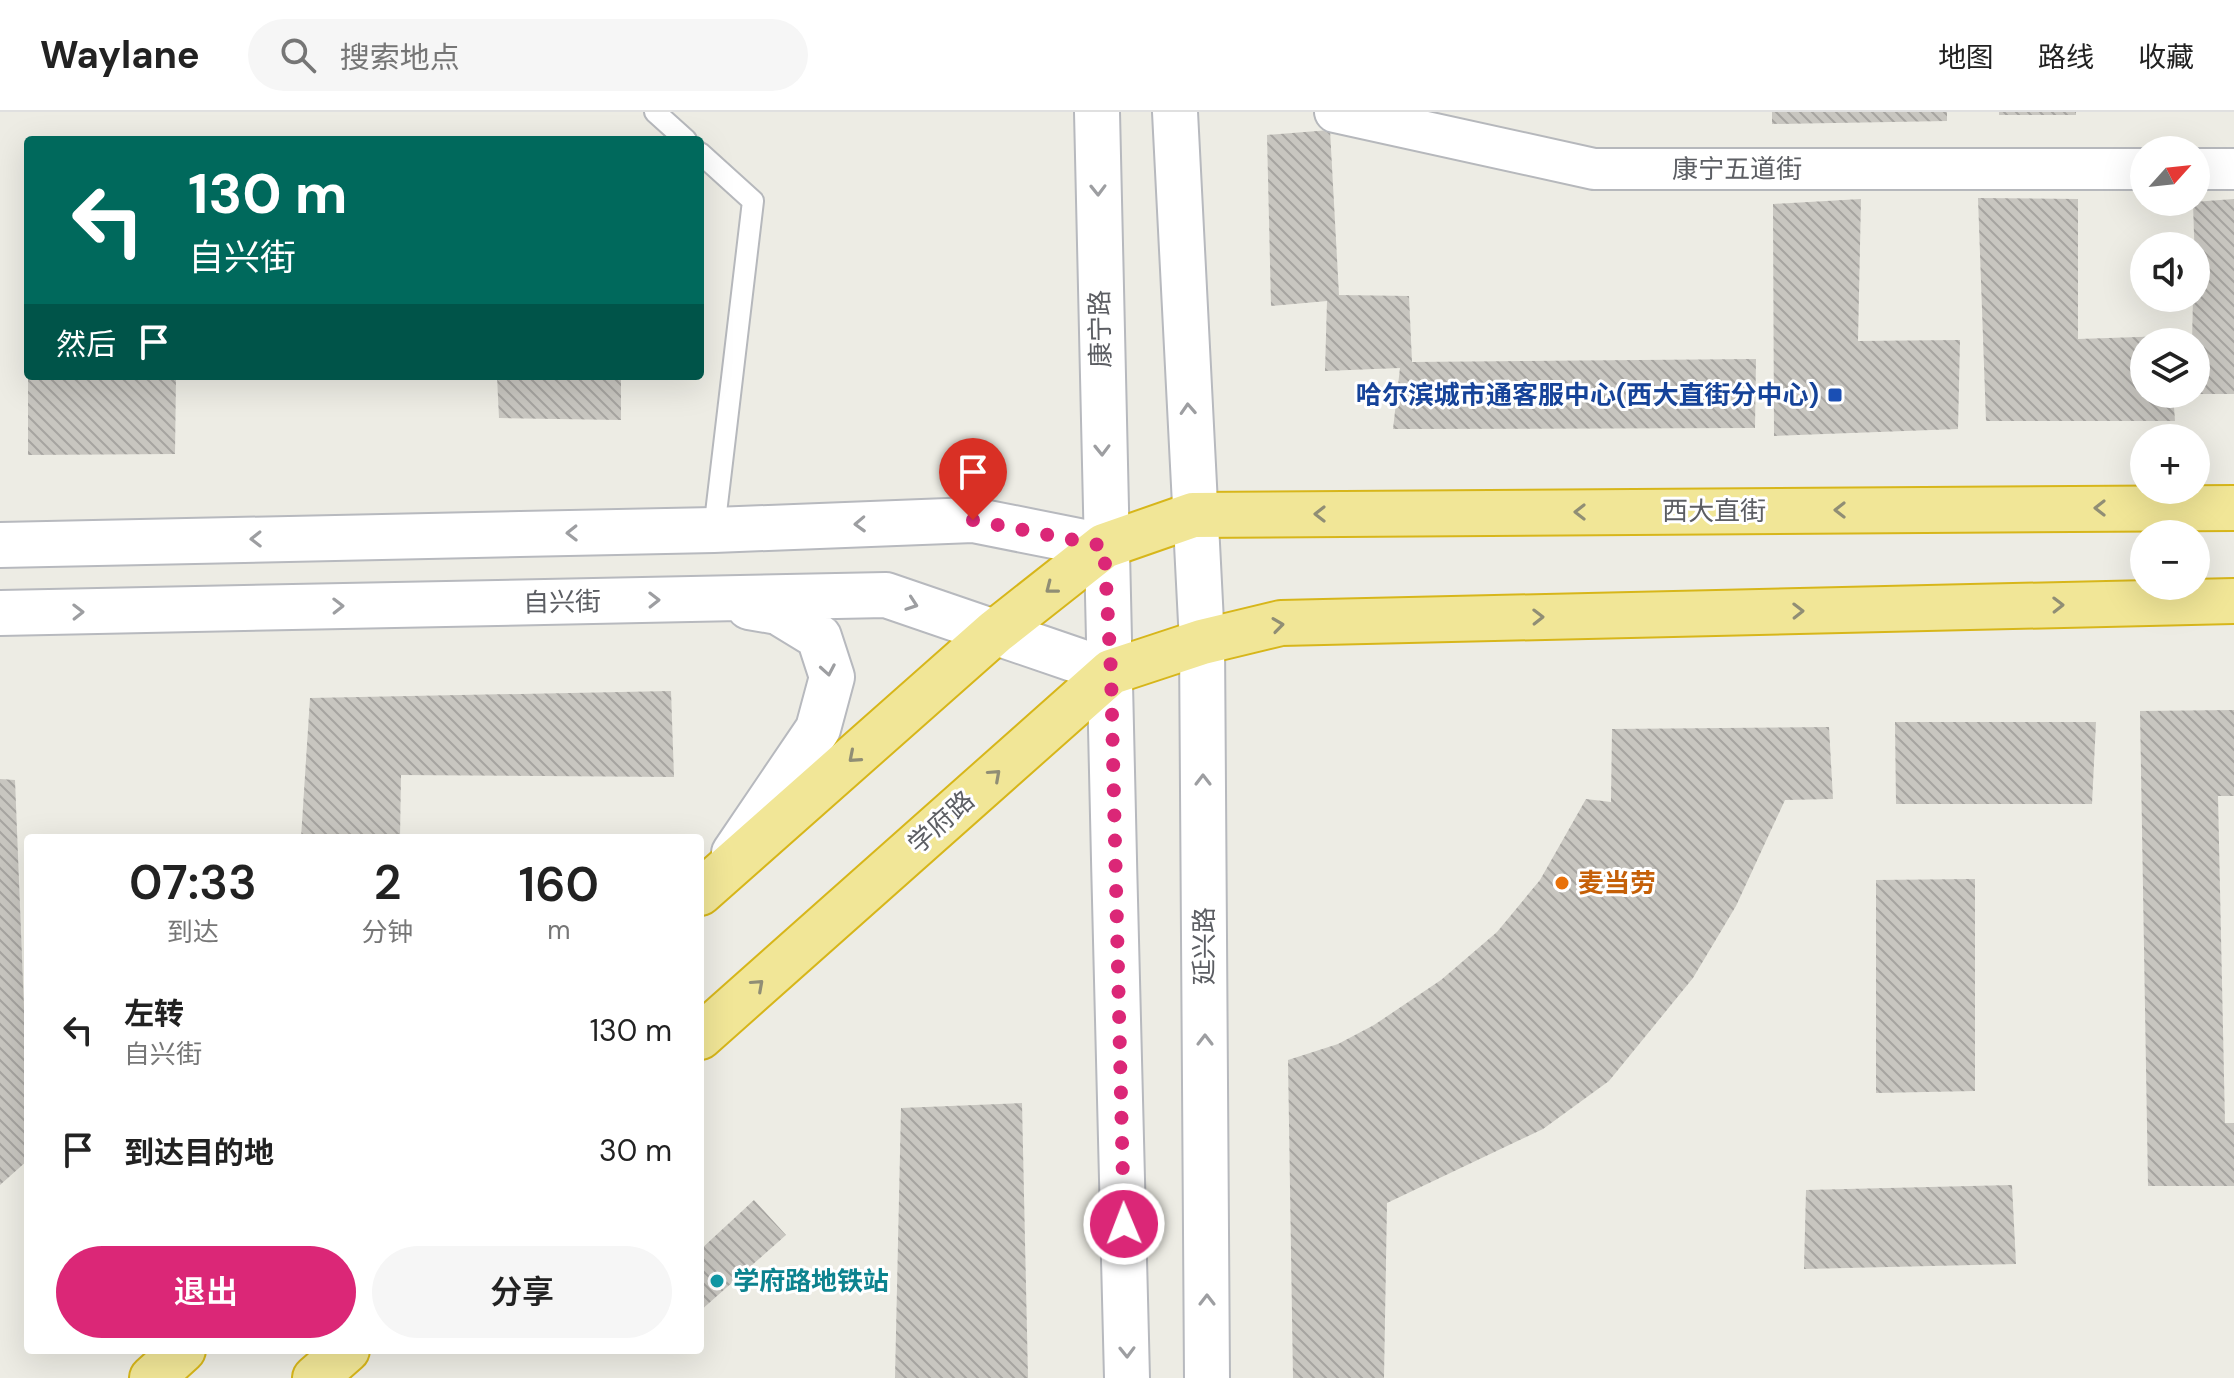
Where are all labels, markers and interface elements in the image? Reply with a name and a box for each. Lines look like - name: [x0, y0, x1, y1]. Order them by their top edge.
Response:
- search box: [248, 19, 808, 91]
- text: Waylane: [40, 30, 200, 80]
- icon: search: [276, 33, 320, 77]
- text: 搜索地点: [340, 38, 460, 77]
- text: 地图: [1938, 39, 1994, 76]
- text: 路线: [2038, 39, 2094, 76]
- text: 收藏: [2138, 39, 2194, 76]
- north arrow: [2130, 136, 2210, 216]
- map controls: [2130, 136, 2210, 600]
- street label: 康宁五道街: [1672, 152, 1802, 186]
- text: 130 m: [188, 157, 347, 230]
- icon: left: [56, 168, 160, 272]
- one-way arrow: [1089, 184, 1107, 197]
- button: sound: [2130, 232, 2210, 312]
- text: 自兴街: [188, 234, 296, 281]
- street label: 康宁路: [1082, 290, 1118, 368]
- icon: arrive: [132, 320, 176, 364]
- text: 然后: [56, 325, 116, 364]
- button: layers: [2130, 328, 2210, 408]
- place label: 哈尔滨城市通客服中心(西大直街分中心): [1356, 378, 1819, 412]
- marker: 哈尔滨城市通客服中心(西大直街分中心): [1826, 386, 1844, 404]
- one-way arrow: [1180, 402, 1197, 415]
- button: +: [2130, 424, 2210, 504]
- pin: [939, 438, 1007, 520]
- one-way arrow: [1093, 444, 1111, 457]
- icon: arrive: [951, 450, 995, 494]
- street label: 西大直街: [1662, 494, 1766, 528]
- one-way arrow: [2093, 500, 2106, 517]
- one-way arrow: [1833, 501, 1846, 519]
- one-way arrow: [1573, 503, 1586, 521]
- one-way arrow: [1313, 505, 1326, 523]
- one-way arrow: [853, 516, 866, 533]
- button: −: [2130, 520, 2210, 600]
- one-way arrow: [565, 524, 578, 541]
- one-way arrow: [249, 531, 262, 548]
- one-way arrow: [1045, 578, 1060, 592]
- street label: 自兴街: [523, 584, 601, 620]
- one-way arrow: [648, 591, 661, 609]
- one-way arrow: [905, 594, 919, 610]
- one-way arrow: [2052, 596, 2065, 614]
- one-way arrow: [332, 598, 345, 615]
- one-way arrow: [1792, 602, 1805, 620]
- one-way arrow: [72, 603, 85, 621]
- one-way arrow: [1532, 609, 1545, 626]
- one-way arrow: [1271, 617, 1285, 634]
- one-way arrow: [819, 663, 836, 676]
- one-way arrow: [848, 747, 863, 761]
- one-way arrow: [985, 770, 1000, 785]
- one-way arrow: [1194, 773, 1212, 786]
- street label: 学府路: [901, 783, 981, 861]
- text: 07:33: [129, 851, 257, 914]
- text: 2: [374, 851, 401, 914]
- text: 160: [519, 853, 599, 916]
- place label: 麦当劳: [1578, 866, 1656, 900]
- marker: 麦当劳: [1553, 874, 1571, 892]
- street label: 延兴路: [1187, 907, 1221, 985]
- text: m: [547, 913, 570, 947]
- text: 到达: [167, 915, 219, 949]
- text: 分钟: [362, 915, 414, 949]
- one-way arrow: [749, 980, 764, 994]
- text: 左转: [124, 994, 184, 1033]
- icon: left: [56, 1008, 100, 1052]
- text: 130 m: [590, 1011, 672, 1050]
- one-way arrow: [1196, 1033, 1214, 1046]
- text: 自兴街: [124, 1037, 202, 1071]
- icon: arrive: [56, 1128, 100, 1172]
- text: 30 m: [599, 1131, 672, 1170]
- text: 到达目的地: [124, 1133, 274, 1172]
- position arrow: [1082, 1182, 1166, 1266]
- button: 退出: [56, 1246, 356, 1338]
- button: 分享: [372, 1246, 672, 1338]
- place label: 学府路地铁站: [733, 1264, 889, 1298]
- marker: 学府路地铁站: [708, 1272, 726, 1290]
- one-way arrow: [1198, 1293, 1216, 1306]
- one-way arrow: [1118, 1346, 1135, 1359]

